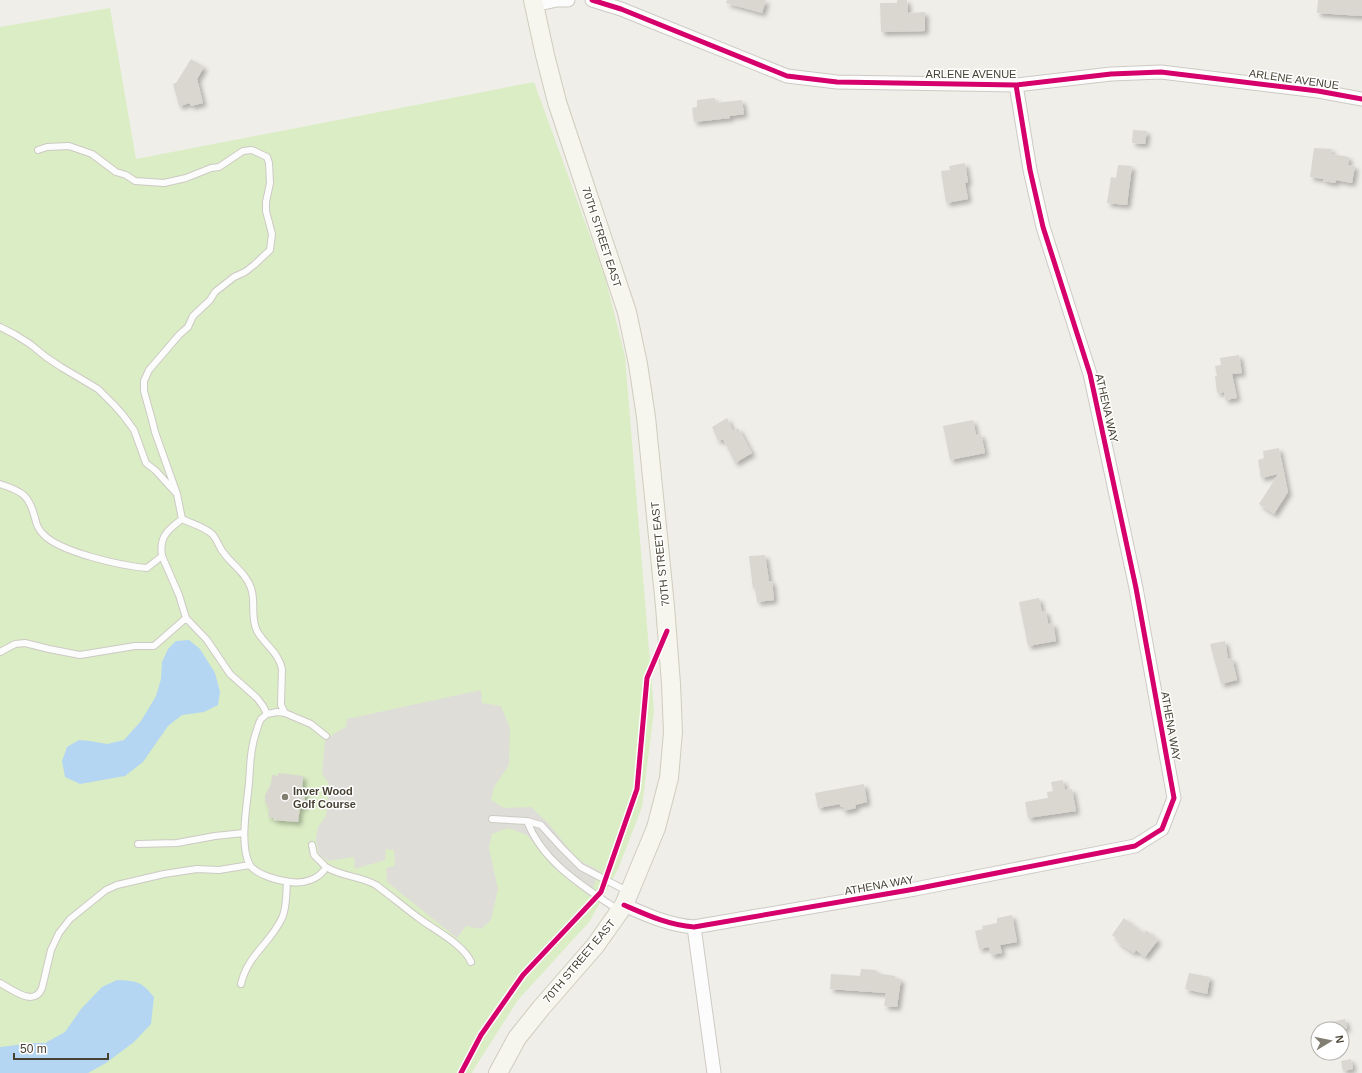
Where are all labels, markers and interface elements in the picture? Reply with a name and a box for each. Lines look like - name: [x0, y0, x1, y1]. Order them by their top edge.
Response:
- street label: ARLENE AVENUE: [1248, 67, 1340, 91]
- street label: ARLENE AVENUE: [926, 68, 1016, 80]
- street label: 70TH STREET EAST: [580, 185, 624, 289]
- street label: ATHENA WAY: [1093, 373, 1121, 444]
- street label: 70TH STREET EAST: [649, 501, 671, 607]
- street label: ATHENA WAY: [1159, 690, 1183, 762]
- place label: Inver Wood Golf Course: [293, 785, 356, 810]
- marker: Inver Wood Golf Course: [280, 792, 290, 802]
- street label: ATHENA WAY: [843, 873, 915, 897]
- street label: 70TH STREET EAST: [541, 917, 618, 1005]
- north arrow: [1310, 1021, 1350, 1061]
- text: N: [1333, 1034, 1346, 1044]
- scale bar: [14, 1035, 108, 1061]
- text: 50 m: [20, 1042, 47, 1056]

